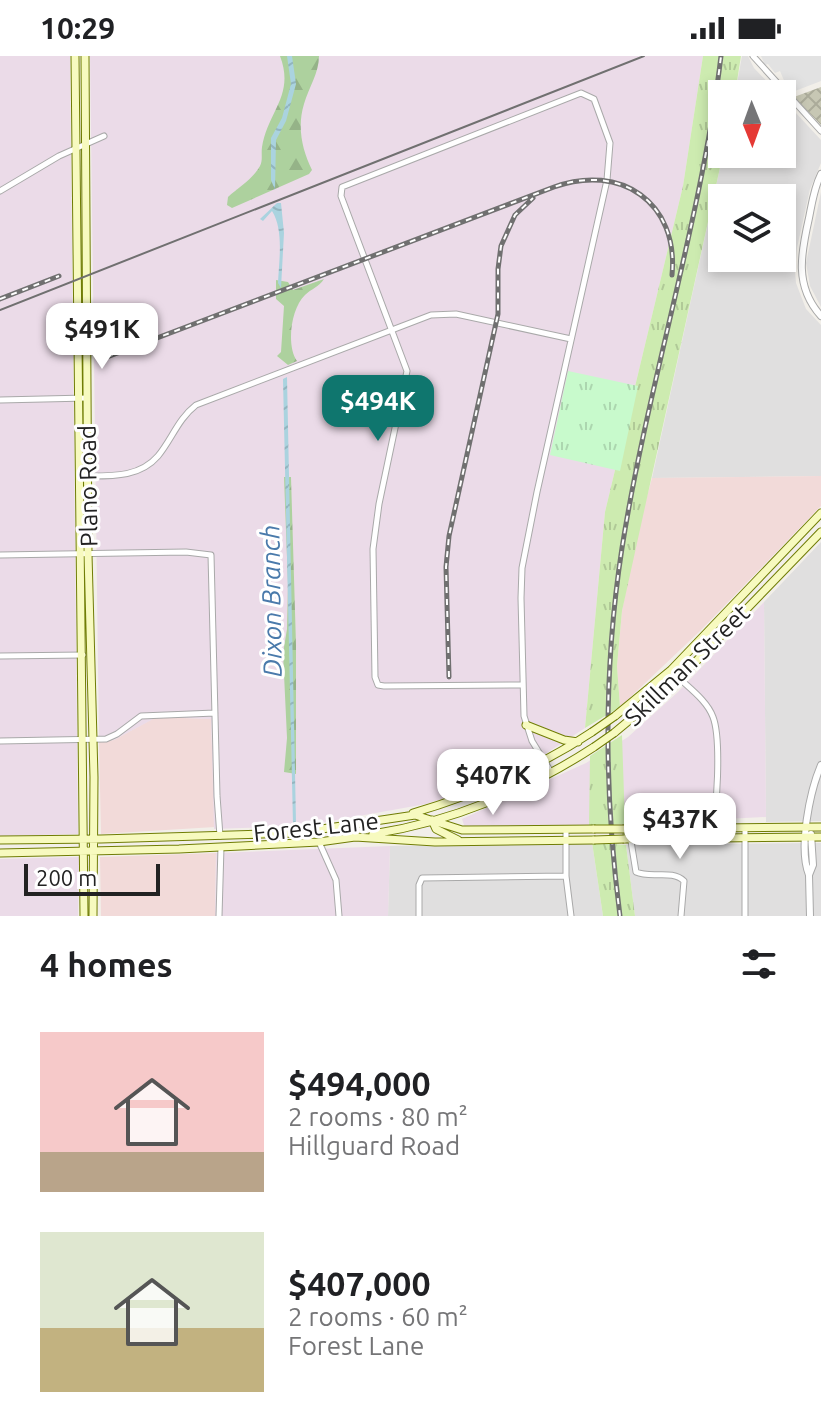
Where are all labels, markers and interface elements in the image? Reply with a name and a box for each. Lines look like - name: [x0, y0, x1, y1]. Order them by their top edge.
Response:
- text: 10:29: [40, 11, 115, 45]
- north arrow: [708, 80, 796, 168]
- map controls: [708, 80, 796, 272]
- button: layers: [708, 184, 796, 272]
- pin: $491K: [46, 303, 158, 371]
- text: $491K: [64, 314, 140, 343]
- pin: $494K: [322, 375, 434, 443]
- text: $494K: [340, 386, 416, 415]
- street label: Plano Road: [73, 425, 103, 547]
- water label: Dixon Branch: [255, 525, 287, 677]
- street label: Skillman Street: [619, 599, 755, 731]
- pin: $407K: [437, 749, 549, 817]
- text: $407K: [455, 760, 531, 789]
- pin: $437K: [624, 793, 736, 861]
- text: $437K: [642, 804, 718, 833]
- street label: Forest Lane: [252, 807, 380, 847]
- scale bar: [24, 860, 160, 896]
- text: 200 m: [36, 865, 97, 890]
- icon: filters: [737, 942, 781, 986]
- text: 4 homes: [40, 945, 173, 983]
- icon: home: [104, 1064, 200, 1160]
- text: $494,000: [288, 1064, 431, 1102]
- text: 2 rooms · 80 m²: [288, 1102, 468, 1131]
- text: Hillguard Road: [288, 1131, 460, 1160]
- icon: home: [104, 1264, 200, 1360]
- text: $407,000: [288, 1264, 431, 1302]
- text: 2 rooms · 60 m²: [288, 1302, 468, 1331]
- text: Forest Lane: [288, 1331, 424, 1360]

